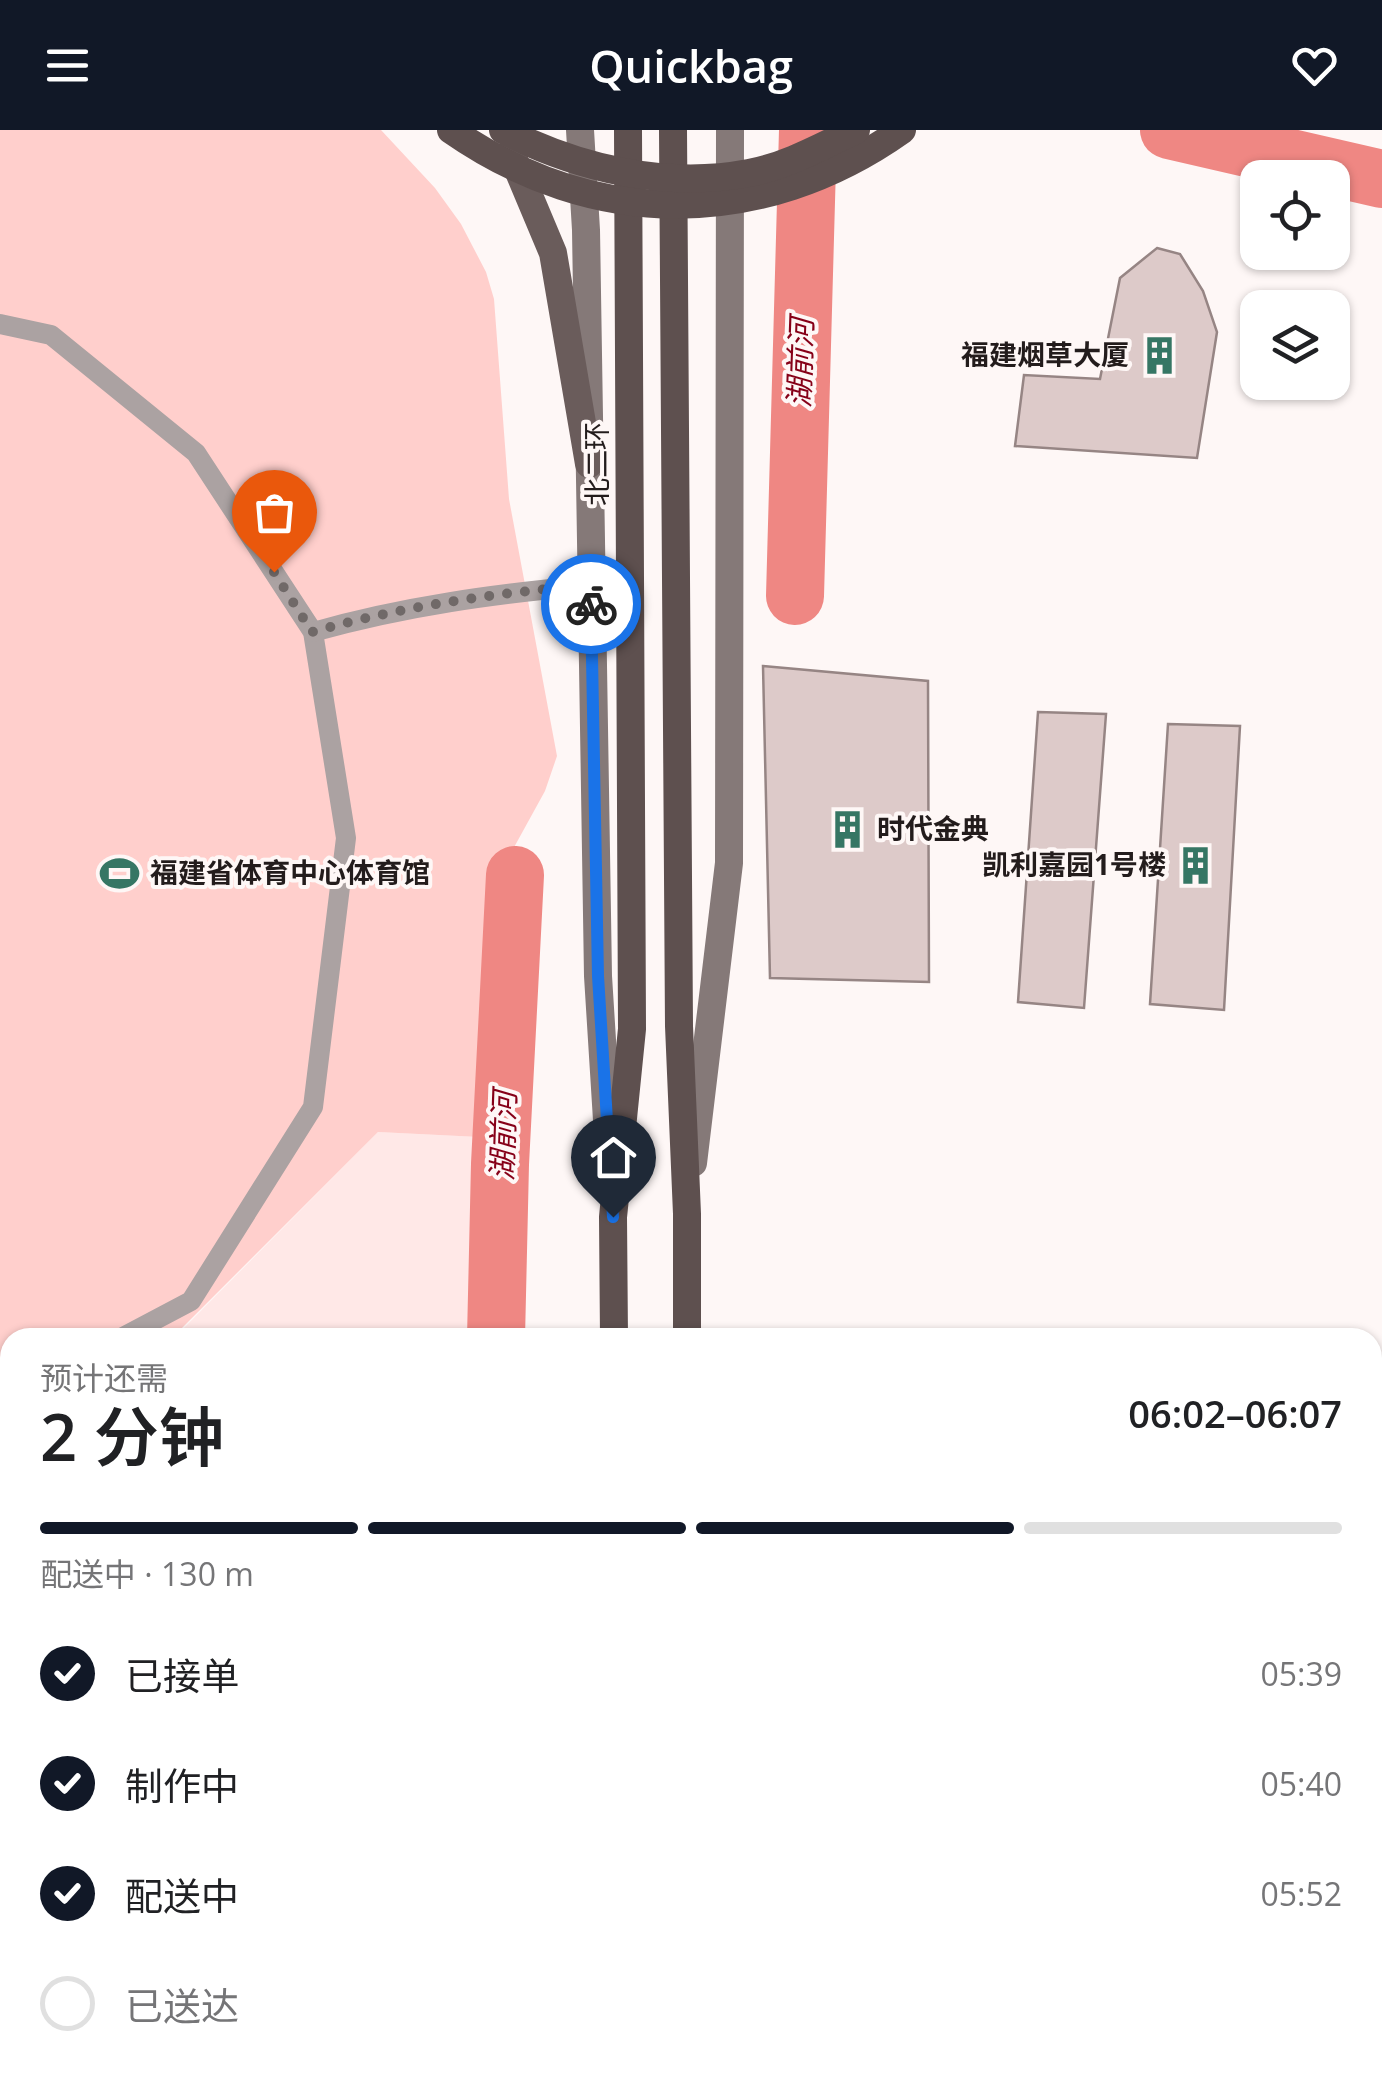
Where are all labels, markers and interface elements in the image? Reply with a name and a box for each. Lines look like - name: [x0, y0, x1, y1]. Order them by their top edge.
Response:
- text: Quickbag: [589, 35, 793, 96]
- icon: menu: [40, 38, 95, 93]
- icon: heart: [1287, 38, 1342, 93]
- map controls: [1240, 160, 1350, 400]
- button: locate: [1240, 160, 1350, 270]
- button: layers: [1240, 290, 1350, 400]
- water label: 湖前河: [777, 312, 822, 409]
- building icon: 福建烟草大厦: [1138, 334, 1180, 376]
- place label: 福建烟草大厦: [961, 335, 1129, 373]
- street label: 北二环: [577, 422, 615, 506]
- pin: [232, 470, 317, 573]
- icon: bag: [247, 485, 302, 540]
- courier: [541, 554, 641, 654]
- icon: bike: [564, 577, 619, 632]
- building icon: 时代金典: [826, 808, 868, 850]
- place label: 时代金典: [877, 809, 989, 847]
- building icon: 凯利嘉园1号楼: [1175, 844, 1217, 886]
- place label: 凯利嘉园1号楼: [982, 845, 1166, 883]
- sports icon: 福建省体育中心体育馆: [99, 852, 141, 894]
- place label: 福建省体育中心体育馆: [150, 853, 430, 891]
- water label: 湖前河: [480, 1085, 525, 1182]
- pin: [571, 1115, 656, 1218]
- icon: home: [586, 1130, 641, 1185]
- text: 预计还需: [40, 1356, 168, 1399]
- text: 06:02–06:07: [1128, 1387, 1342, 1439]
- text: 2 分钟: [40, 1392, 224, 1480]
- text: 配送中 · 130 m: [40, 1552, 254, 1595]
- icon: check: [40, 1646, 95, 1701]
- text: 已接单: [125, 1649, 239, 1701]
- text: 05:39: [1260, 1652, 1342, 1695]
- icon: check: [40, 1756, 95, 1811]
- text: 制作中: [125, 1759, 239, 1811]
- text: 05:40: [1260, 1762, 1342, 1805]
- icon: check: [40, 1866, 95, 1921]
- text: 配送中: [125, 1869, 239, 1921]
- text: 05:52: [1260, 1872, 1342, 1915]
- text: 已送达: [125, 1979, 239, 2031]

